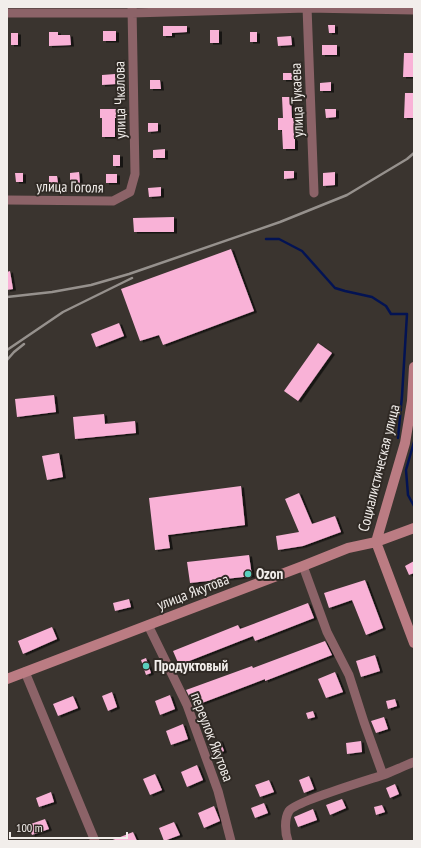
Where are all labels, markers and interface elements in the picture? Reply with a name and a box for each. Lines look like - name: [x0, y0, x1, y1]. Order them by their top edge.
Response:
- street label: улица Чкалова: [109, 61, 130, 139]
- street label: улица Тукаева: [286, 63, 307, 138]
- street label: улица Гоголя: [36, 176, 104, 197]
- street label: Социалистическая улица: [354, 402, 403, 533]
- place label: Ozon: [256, 564, 283, 583]
- street label: улица Якутова: [154, 569, 231, 614]
- marker: Ozon: [243, 569, 253, 579]
- place label: Продуктовый: [154, 656, 228, 675]
- marker: Продуктовый: [141, 661, 151, 671]
- street label: переулок Якутова: [187, 690, 238, 784]
- scale bar: [10, 814, 127, 840]
- text: 100 m: [16, 820, 43, 835]

